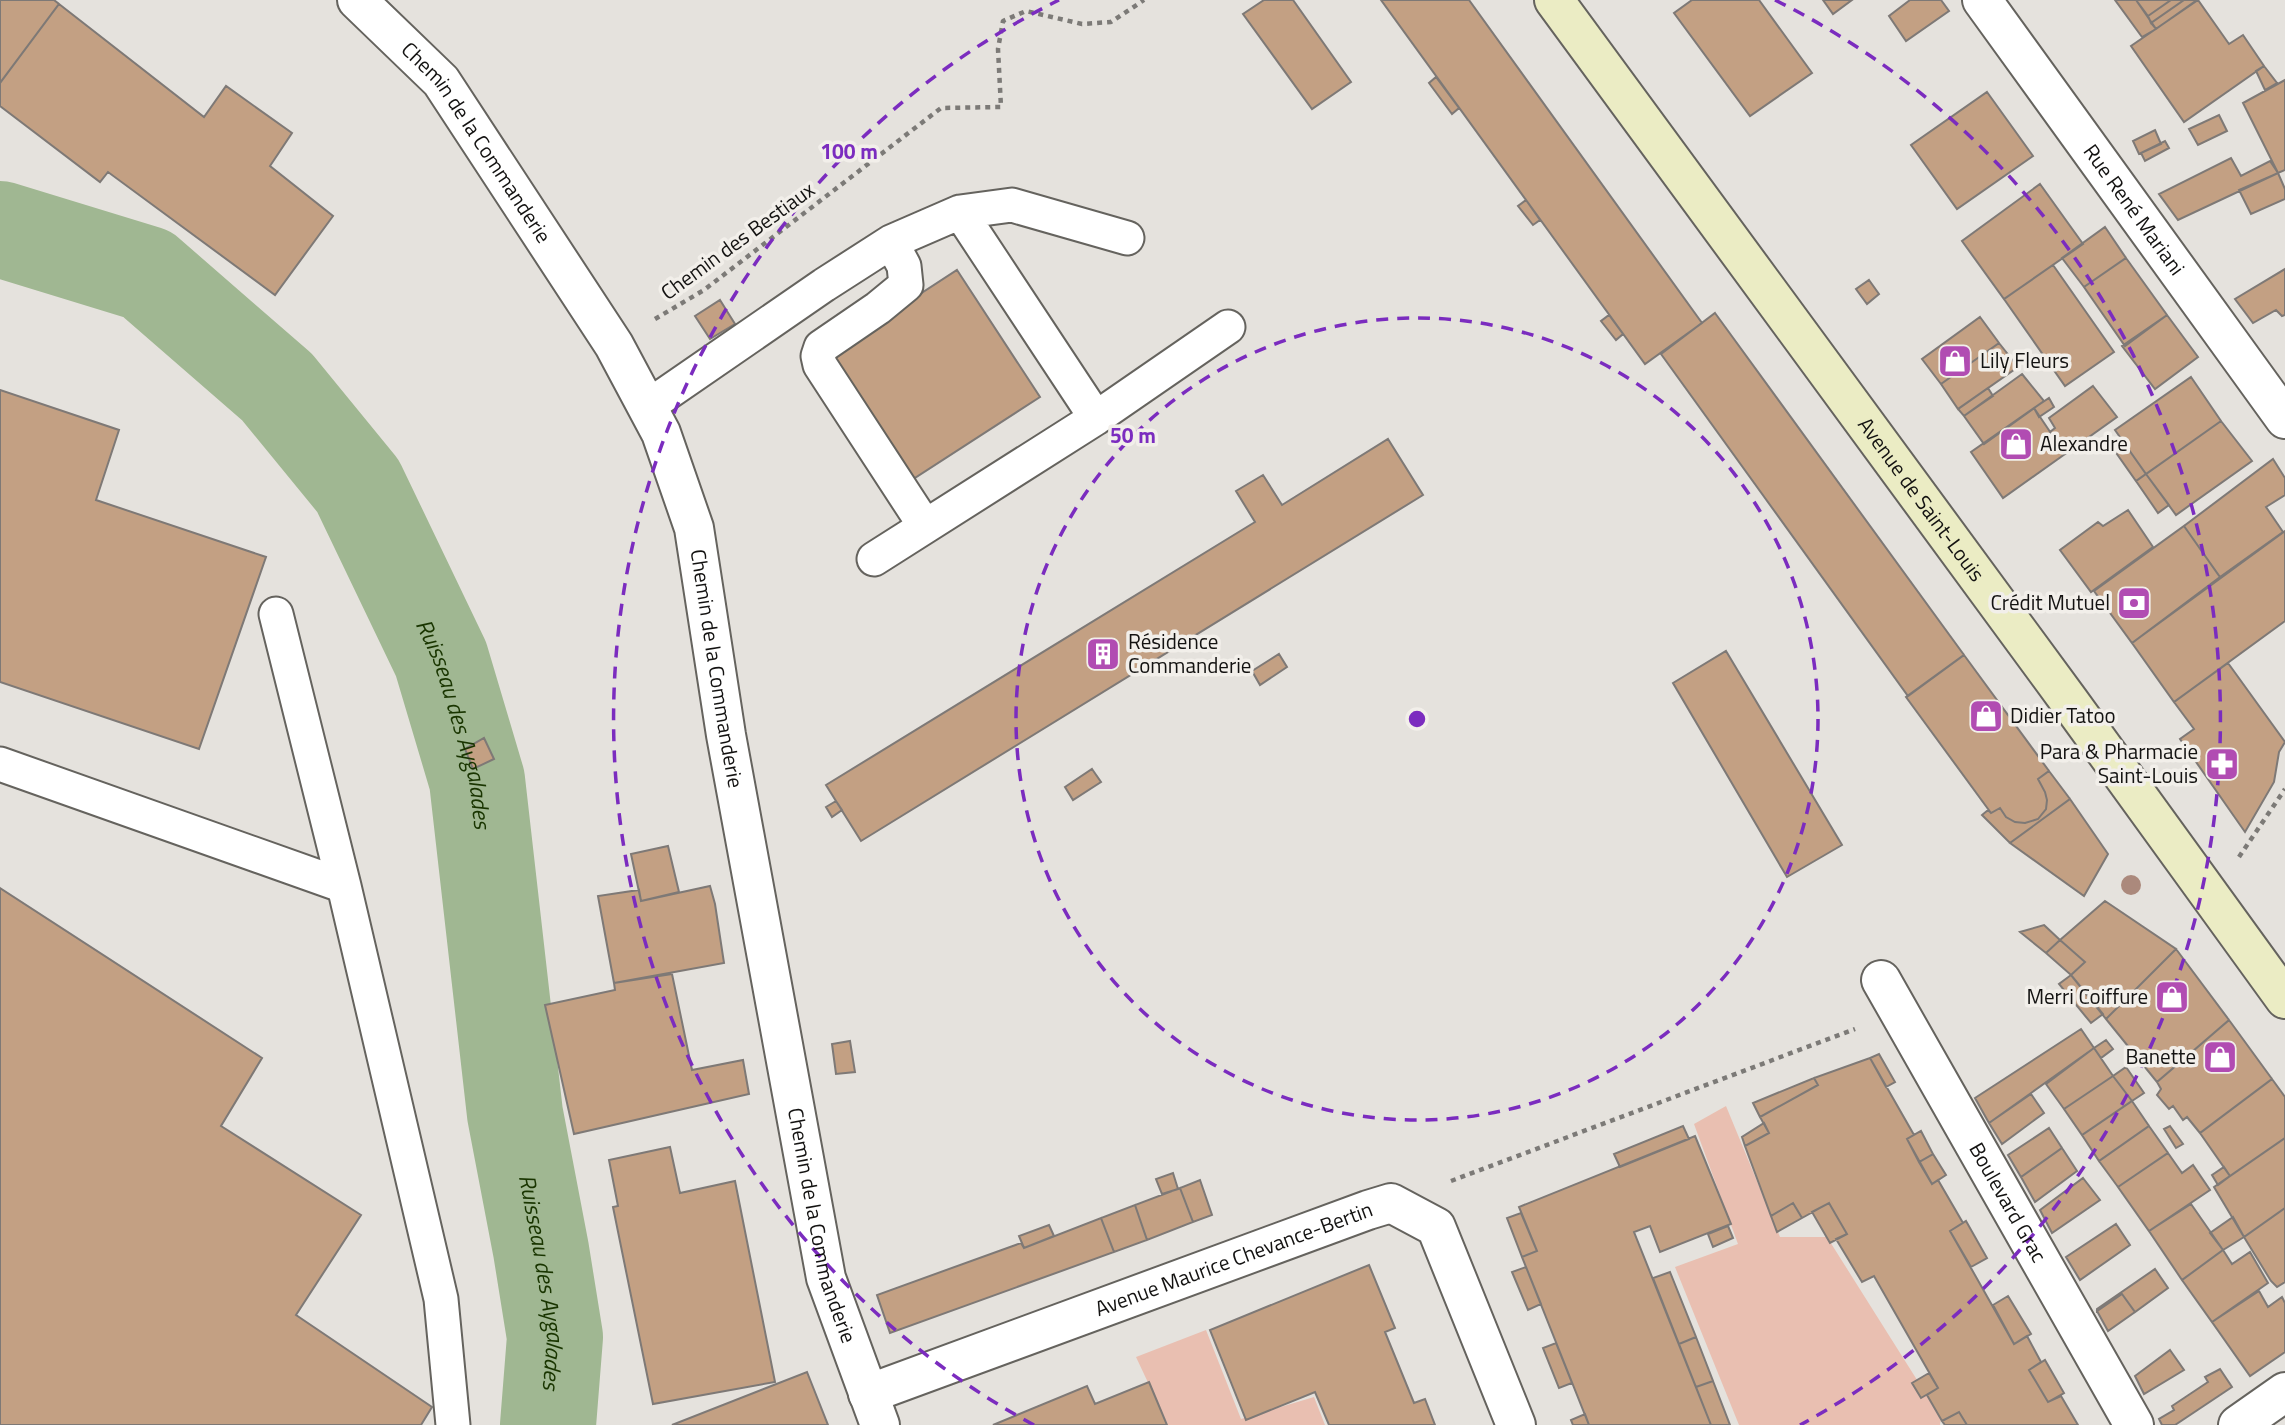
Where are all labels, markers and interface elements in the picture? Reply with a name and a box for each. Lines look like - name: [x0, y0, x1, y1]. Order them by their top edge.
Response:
- street label: Chemin de la Commanderie: [394, 34, 560, 249]
- text: 100 m: [820, 135, 878, 167]
- street label: Rue René Mariani: [2076, 137, 2193, 282]
- street label: Chemin des Bestiaux: [654, 173, 822, 307]
- shop icon: Lily Fleurs: [1936, 342, 1974, 380]
- place label: Lily Fleurs: [1980, 344, 2069, 376]
- street label: Avenue de Saint-Louis: [1851, 410, 1993, 588]
- text: 50 m: [1110, 419, 1156, 451]
- shop icon: Alexandre: [1997, 425, 2035, 463]
- place label: Alexandre: [2040, 427, 2128, 459]
- street label: Chemin de la Commanderie: [682, 547, 752, 790]
- bank icon: Crédit Mutuel: [2115, 584, 2153, 622]
- place label: Crédit Mutuel: [1991, 586, 2110, 618]
- water label: Ruisseau des Aygalades: [407, 613, 501, 833]
- place label: Résidence Commanderie: [1128, 625, 1251, 681]
- building icon: Résidence Commanderie: [1084, 635, 1122, 673]
- shop icon: Didier Tatoo: [1967, 697, 2005, 735]
- place label: Didier Tatoo: [2010, 699, 2116, 731]
- centre of rings: [1405, 707, 1429, 731]
- place label: Para & Pharmacie Saint-Louis: [2040, 735, 2198, 791]
- pharmacy icon: Para & Pharmacie Saint-Louis: [2203, 745, 2241, 783]
- shop icon: Merri Coiffure: [2153, 978, 2191, 1016]
- place label: Merri Coiffure: [2026, 980, 2148, 1012]
- shop icon: Banette: [2201, 1038, 2239, 1076]
- place label: Banette: [2125, 1040, 2196, 1072]
- street label: Chemin de la Commanderie: [780, 1105, 866, 1347]
- street label: Boulevard Grac: [1961, 1136, 2055, 1268]
- water label: Ruisseau des Aygalades: [510, 1171, 574, 1394]
- street label: Avenue Maurice Chevance-Bertin: [1090, 1193, 1377, 1324]

